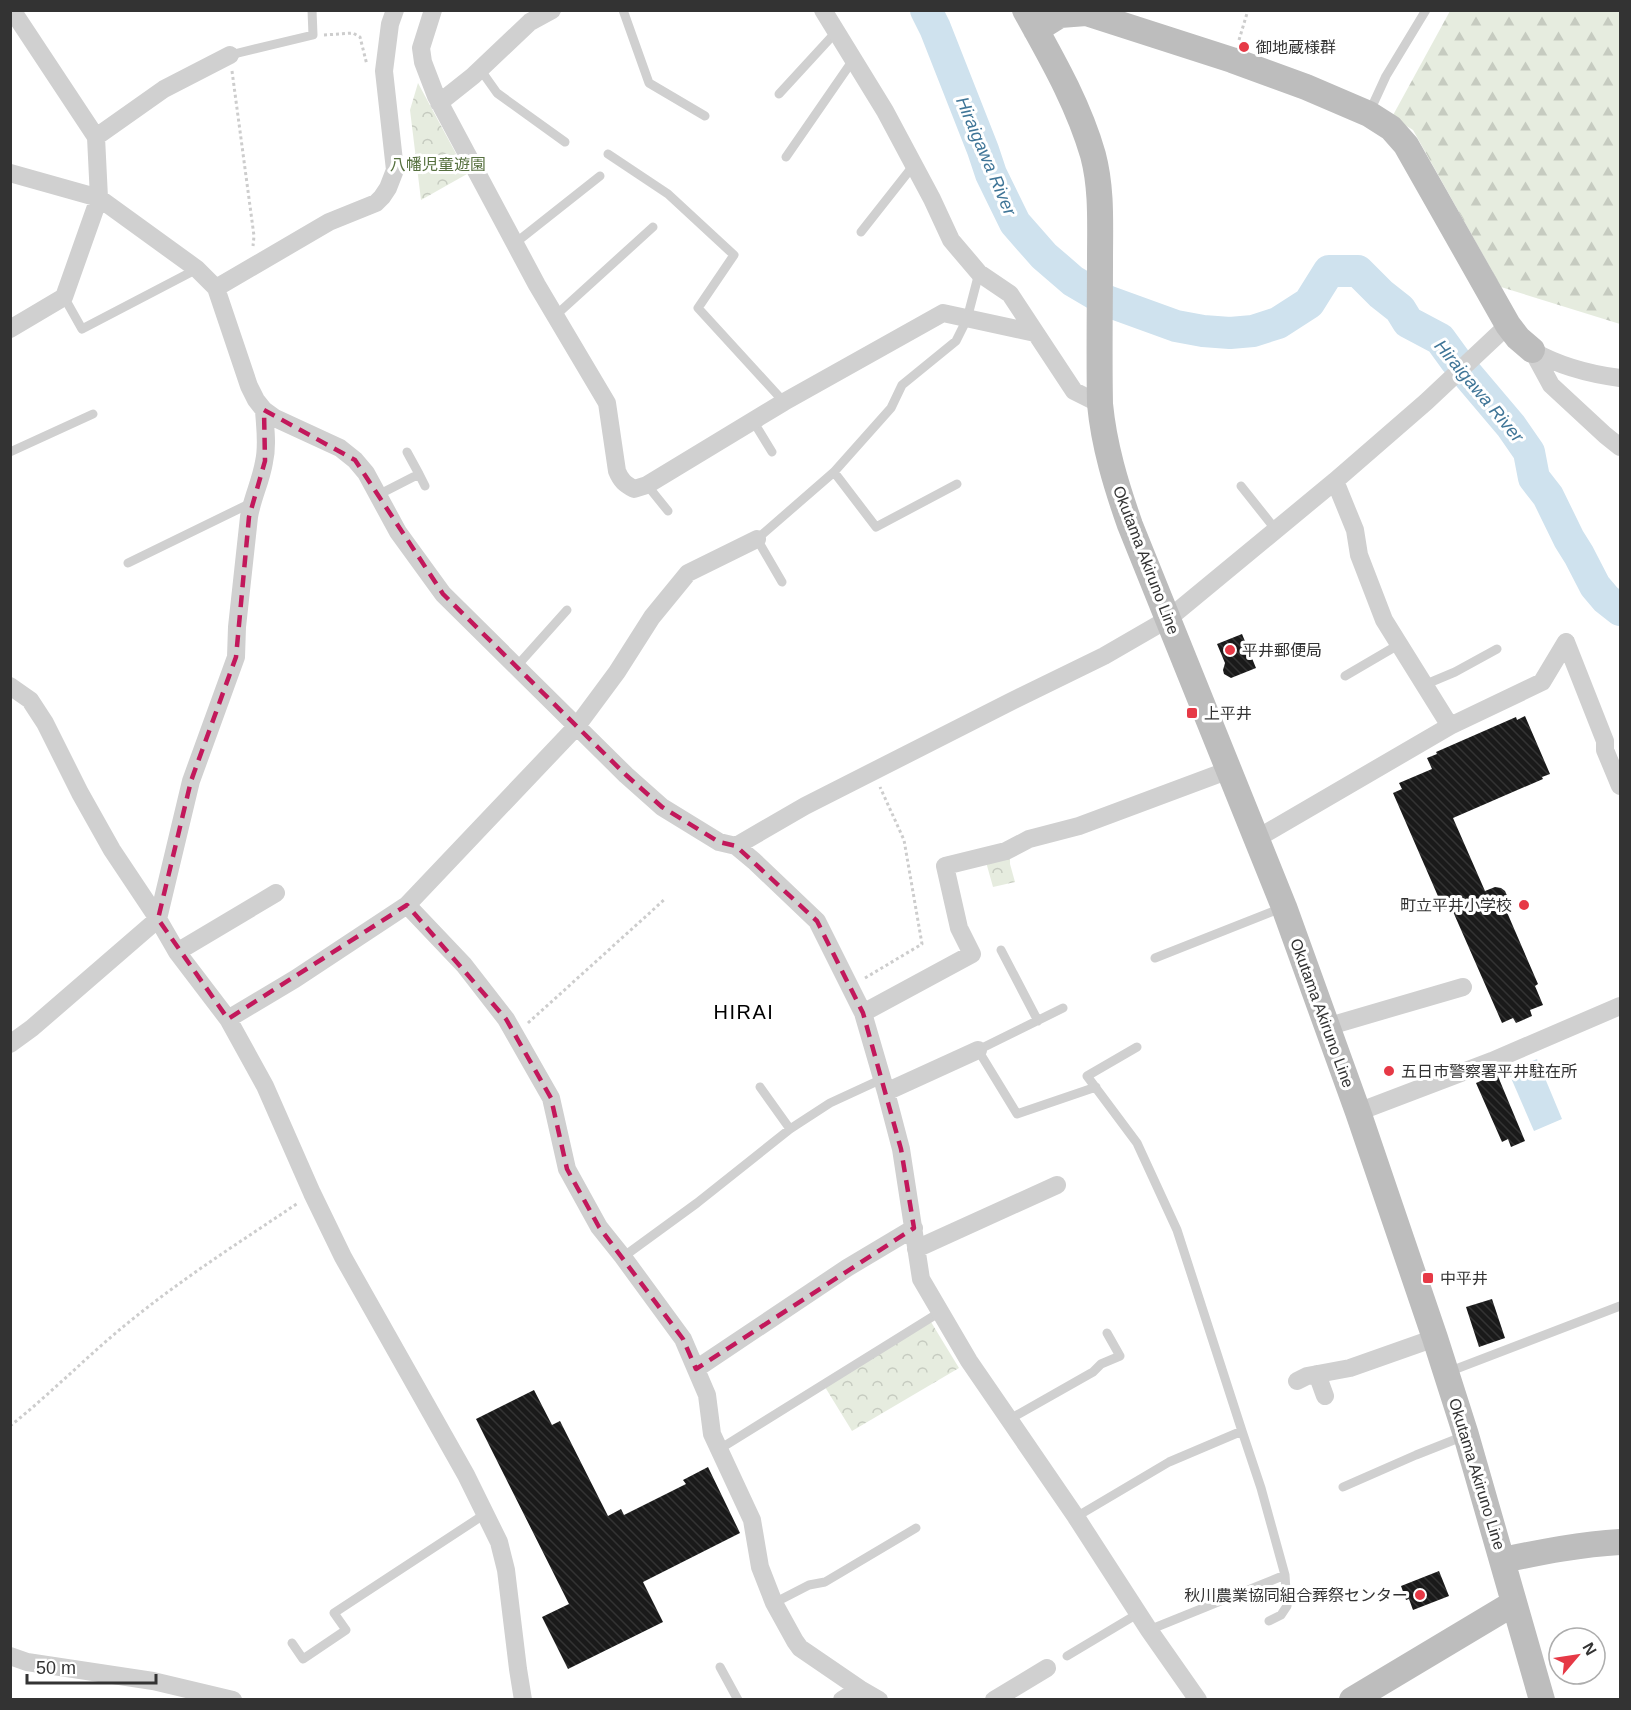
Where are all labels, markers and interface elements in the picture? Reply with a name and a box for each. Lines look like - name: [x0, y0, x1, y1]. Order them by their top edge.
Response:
- place label: 御地蔵様群: [1256, 39, 1336, 56]
- marker: 御地蔵様群: [1237, 40, 1251, 54]
- water label: Hiraigawa River: [952, 94, 1020, 219]
- park label: 八幡児童遊園: [390, 156, 486, 173]
- water label: Hiraigawa River: [1431, 336, 1528, 447]
- street label: Okutama Akiruno Line: [1110, 483, 1182, 637]
- place label: 平井郵便局: [1242, 642, 1322, 659]
- marker: 平井郵便局: [1223, 643, 1237, 657]
- place label: 上平井: [1204, 705, 1252, 722]
- marker: 上平井: [1185, 706, 1199, 720]
- place label: 町立平井小学校: [1400, 897, 1512, 914]
- marker: 町立平井小学校: [1517, 898, 1531, 912]
- street label: Okutama Akiruno Line: [1287, 936, 1357, 1090]
- district label: HIRAI: [714, 1001, 774, 1023]
- place label: 五日市警察署平井駐在所: [1401, 1063, 1577, 1080]
- marker: 五日市警察署平井駐在所: [1382, 1064, 1396, 1078]
- place label: 中平井: [1440, 1270, 1488, 1287]
- marker: 中平井: [1421, 1271, 1435, 1285]
- street label: Okutama Akiruno Line: [1446, 1396, 1508, 1552]
- place label: 秋川農業協同組合葬祭センター: [1184, 1586, 1408, 1604]
- marker: 秋川農業協同組合葬祭センター: [1413, 1588, 1427, 1602]
- north arrow: [1547, 1626, 1607, 1686]
- text: N: [1579, 1640, 1600, 1658]
- scale bar: [27, 1647, 156, 1685]
- text: 50 m: [36, 1658, 76, 1678]

